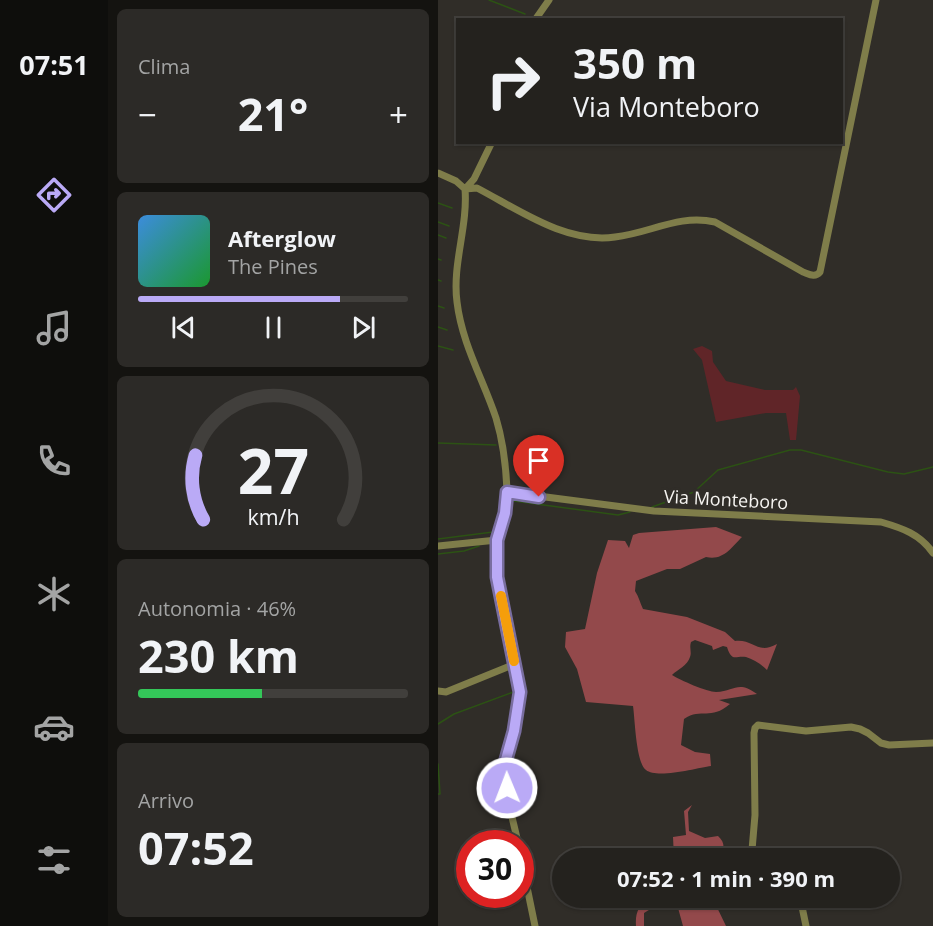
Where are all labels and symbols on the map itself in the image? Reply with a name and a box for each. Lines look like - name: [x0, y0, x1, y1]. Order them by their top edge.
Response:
- pin: [513, 435, 564, 497]
- street label: Via Monteboro: [663, 484, 789, 514]
- position arrow: [475, 756, 539, 820]
- speed limit sign: 30: [456, 830, 534, 908]

